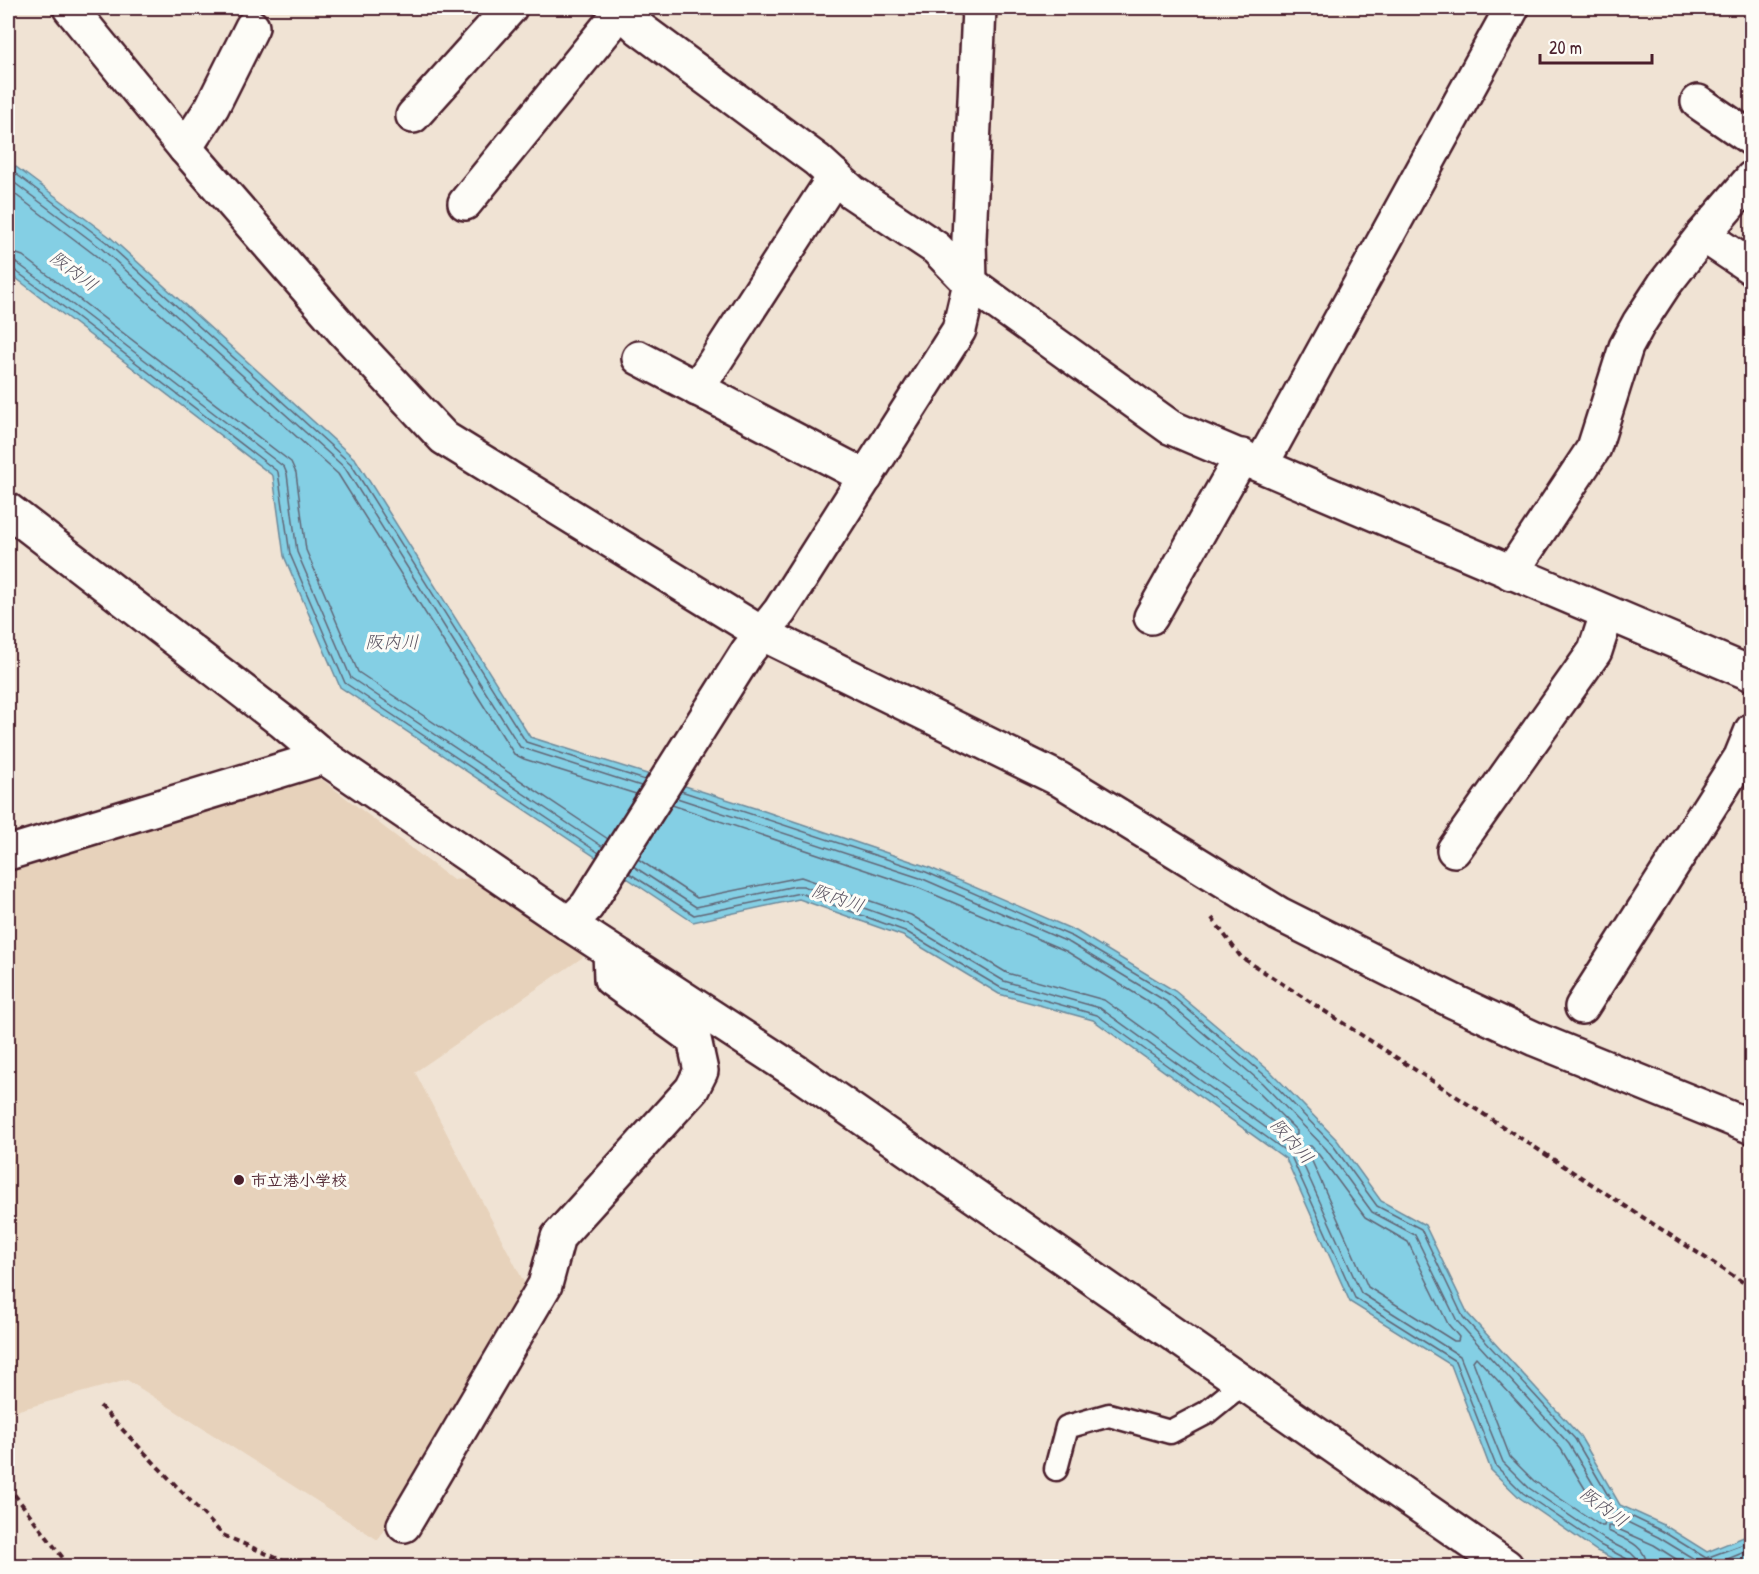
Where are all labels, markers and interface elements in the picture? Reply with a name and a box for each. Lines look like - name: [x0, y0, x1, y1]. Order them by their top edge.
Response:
- scale bar: [1540, 27, 1652, 65]
- text: 20 m: [1549, 35, 1582, 60]
- water label: 阪内川: [45, 244, 103, 297]
- water label: 阪内川: [365, 629, 419, 654]
- water label: 阪内川: [809, 877, 868, 918]
- water label: 阪内川: [1265, 1112, 1320, 1169]
- place label: 市立港小学校: [251, 1169, 347, 1191]
- marker: 市立港小学校: [232, 1173, 246, 1187]
- water label: 阪内川: [1575, 1481, 1633, 1533]

